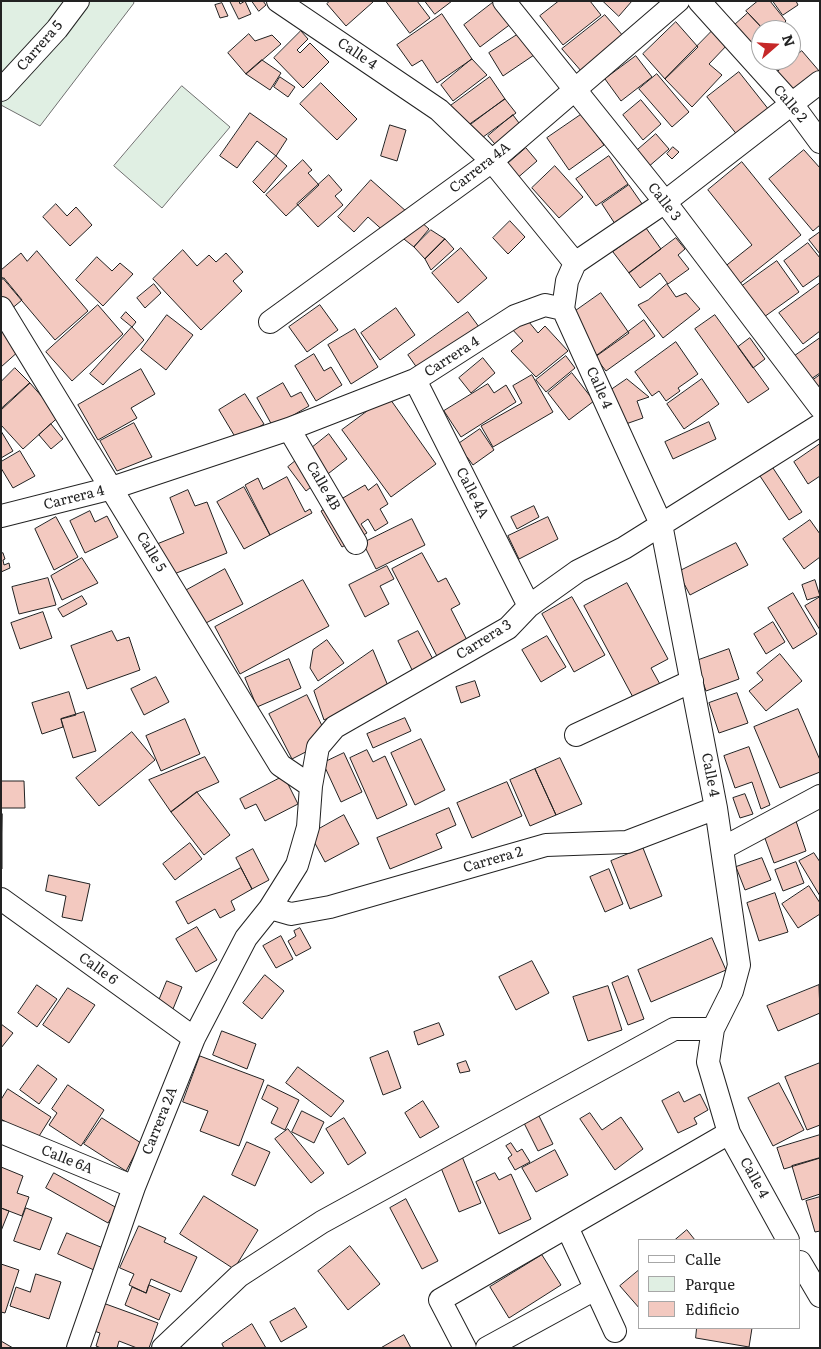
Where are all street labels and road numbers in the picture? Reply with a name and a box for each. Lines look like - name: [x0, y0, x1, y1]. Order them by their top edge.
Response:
- street label: Carrera 5: [14, 17, 66, 75]
- street label: Calle 4: [334, 35, 380, 73]
- street label: Calle 2: [770, 82, 810, 126]
- street label: Carrera 4A: [446, 139, 514, 197]
- street label: Calle 3: [644, 179, 684, 225]
- street label: Carrera 4: [421, 333, 483, 381]
- street label: Calle 4: [582, 364, 616, 412]
- street label: Calle 4B: [302, 459, 344, 513]
- street label: Calle 4A: [452, 465, 492, 521]
- street label: Carrera 4: [42, 482, 106, 514]
- street label: Calle 5: [133, 529, 169, 575]
- street label: Carrera 3: [453, 616, 515, 664]
- street label: Calle 4: [698, 752, 722, 798]
- street label: Carrera 2: [461, 843, 525, 877]
- street label: Calle 6: [75, 949, 121, 989]
- street label: Carrera 2A: [139, 1085, 181, 1157]
- street label: Calle 6A: [39, 1142, 95, 1178]
- street label: Calle 4: [736, 1155, 772, 1201]

